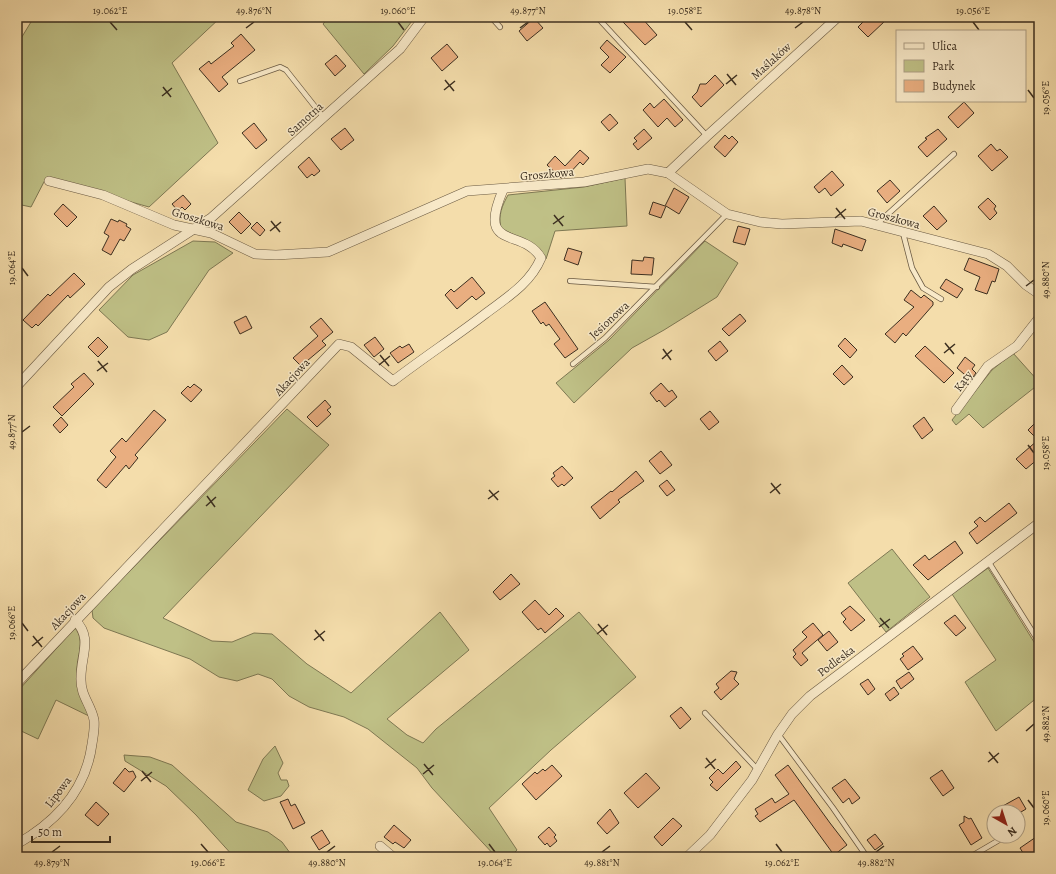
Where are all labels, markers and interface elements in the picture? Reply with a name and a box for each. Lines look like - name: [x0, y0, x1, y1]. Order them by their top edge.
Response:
- text: 19.062°E: [93, 4, 127, 17]
- text: 49.876°N: [236, 4, 272, 17]
- text: 19.060°E: [380, 4, 416, 17]
- text: 49.877°N: [510, 4, 546, 17]
- text: 19.058°E: [668, 4, 702, 17]
- text: 49.878°N: [785, 4, 821, 17]
- text: 19.056°E: [956, 4, 990, 17]
- legend: [896, 30, 1026, 102]
- street label: Maślaków: [747, 38, 795, 83]
- text: Ulica: [932, 38, 957, 54]
- text: Park: [932, 58, 955, 74]
- text: Budynek: [932, 78, 975, 94]
- text: 19.056°E: [1039, 81, 1052, 115]
- street label: Samotna: [283, 98, 327, 140]
- street label: Groszkowa: [519, 164, 575, 184]
- street label: Groszkowa: [170, 203, 227, 235]
- street label: Groszkowa: [866, 203, 923, 233]
- text: 19.064°E: [5, 251, 18, 285]
- text: 49.880°N: [1039, 261, 1052, 299]
- street label: Jesionowa: [586, 297, 633, 343]
- street label: Akacjowa: [270, 354, 314, 400]
- street label: Kąty: [950, 367, 976, 395]
- text: 49.877°N: [5, 414, 18, 450]
- text: 19.058°E: [1039, 436, 1052, 470]
- street label: Akacjowa: [46, 588, 90, 634]
- text: 19.066°E: [5, 606, 18, 640]
- street label: Podleska: [814, 641, 858, 680]
- text: 49.882°N: [1039, 706, 1052, 742]
- street label: Lipowa: [41, 773, 75, 811]
- text: 19.060°E: [1039, 790, 1052, 826]
- north arrow: [986, 804, 1026, 844]
- scale bar: [32, 818, 110, 844]
- text: N: [1004, 823, 1020, 840]
- text: 50 m: [38, 824, 62, 840]
- text: 49.879°N: [34, 856, 70, 869]
- text: 19.066°E: [191, 856, 225, 869]
- text: 49.880°N: [308, 856, 346, 869]
- text: 19.064°E: [478, 856, 512, 869]
- text: 49.881°N: [584, 856, 620, 869]
- text: 19.062°E: [765, 856, 799, 869]
- text: 49.882°N: [858, 856, 894, 869]

